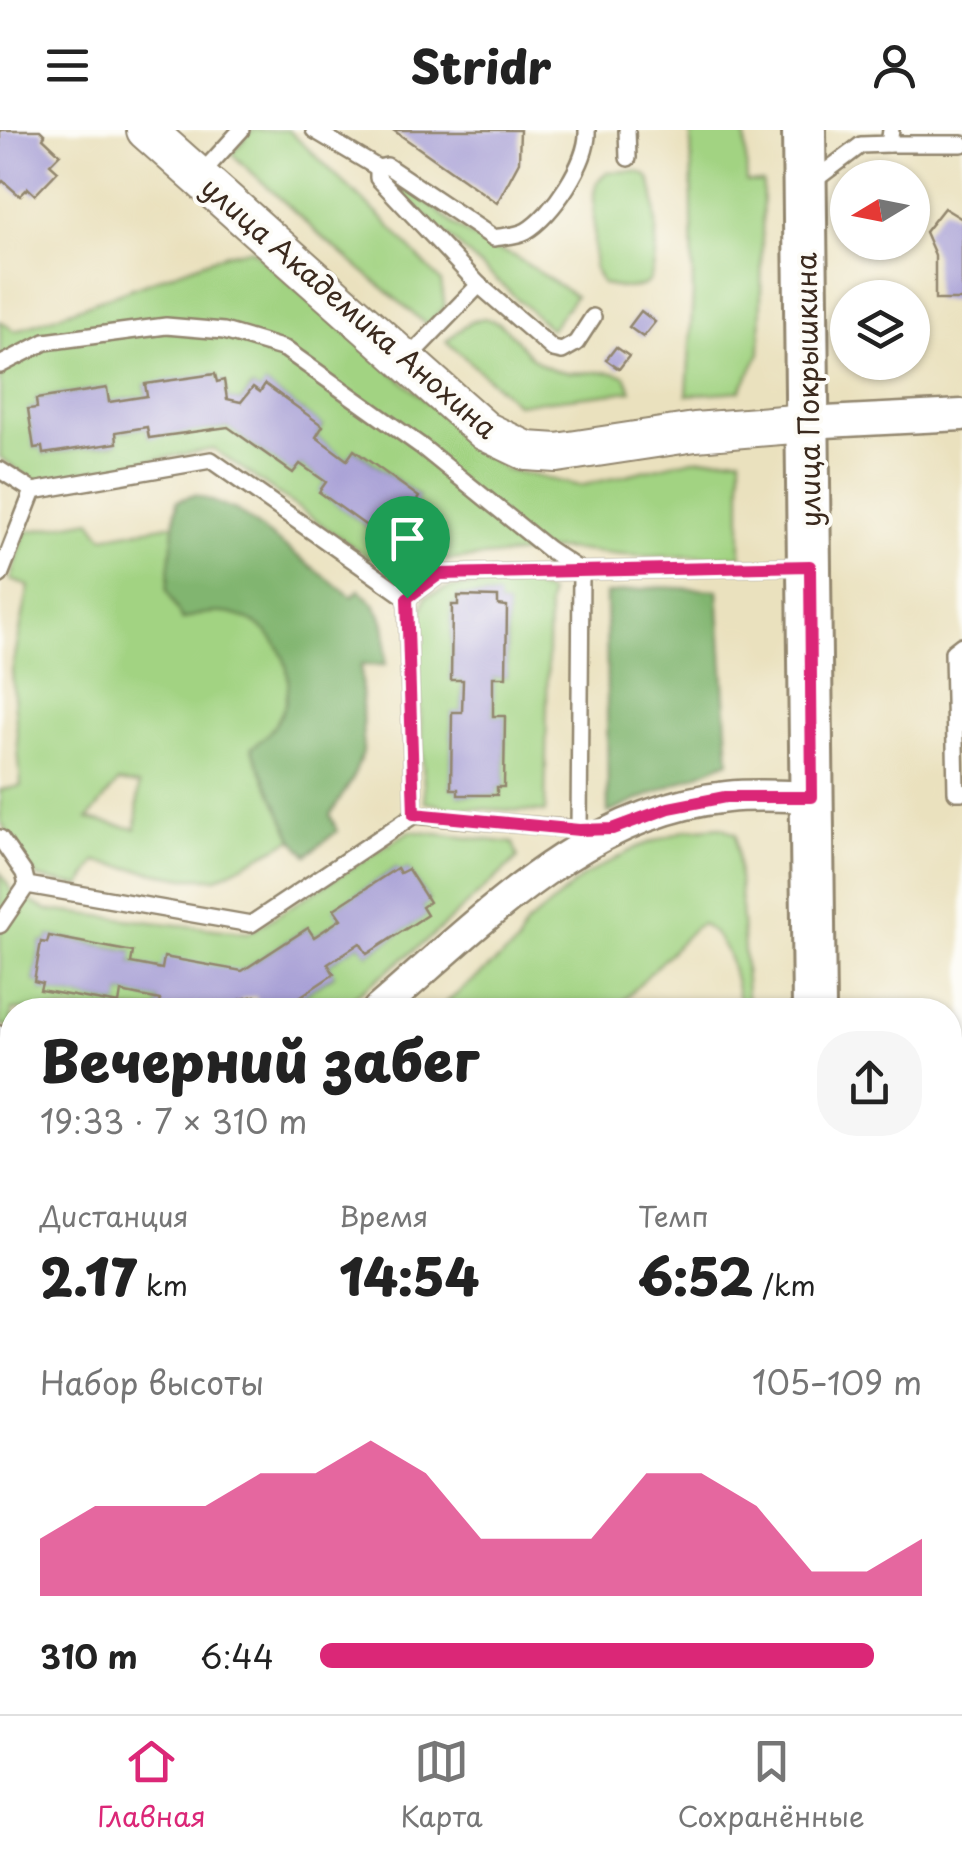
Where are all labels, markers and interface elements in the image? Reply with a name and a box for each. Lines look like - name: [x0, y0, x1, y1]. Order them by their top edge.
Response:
- text: Stridr: [411, 31, 551, 99]
- icon: menu: [40, 38, 95, 93]
- icon: person: [867, 38, 922, 93]
- north arrow: [830, 160, 930, 260]
- map controls: [830, 160, 930, 380]
- street label: улица Академика Анохина: [192, 166, 508, 448]
- street label: улица Покрышкина: [783, 252, 831, 528]
- button: layers: [830, 280, 930, 380]
- pin: [365, 496, 450, 599]
- icon: arrive: [380, 511, 435, 566]
- text: Вечерний забег: [40, 1018, 479, 1101]
- button: share: [817, 1031, 922, 1136]
- text: 19:33 · 7 × 310 m: [40, 1097, 307, 1145]
- text: Дистанция: [40, 1194, 189, 1237]
- text: Время: [339, 1194, 428, 1237]
- text: Темп: [638, 1194, 709, 1237]
- text: 2.17: [40, 1237, 137, 1313]
- text: 14:54: [339, 1237, 479, 1313]
- text: 6:52: [638, 1237, 753, 1313]
- text: km: [137, 1263, 188, 1306]
- text: /km: [753, 1263, 816, 1306]
- text: Набор высоты: [40, 1358, 264, 1406]
- text: 105–109 m: [752, 1358, 922, 1406]
- text: 310 m: [40, 1632, 138, 1680]
- text: 6:44: [200, 1632, 274, 1680]
- tab: Главная: [97, 1734, 206, 1837]
- tab: Карта: [401, 1734, 483, 1837]
- tab: Сохранённые: [677, 1734, 865, 1837]

